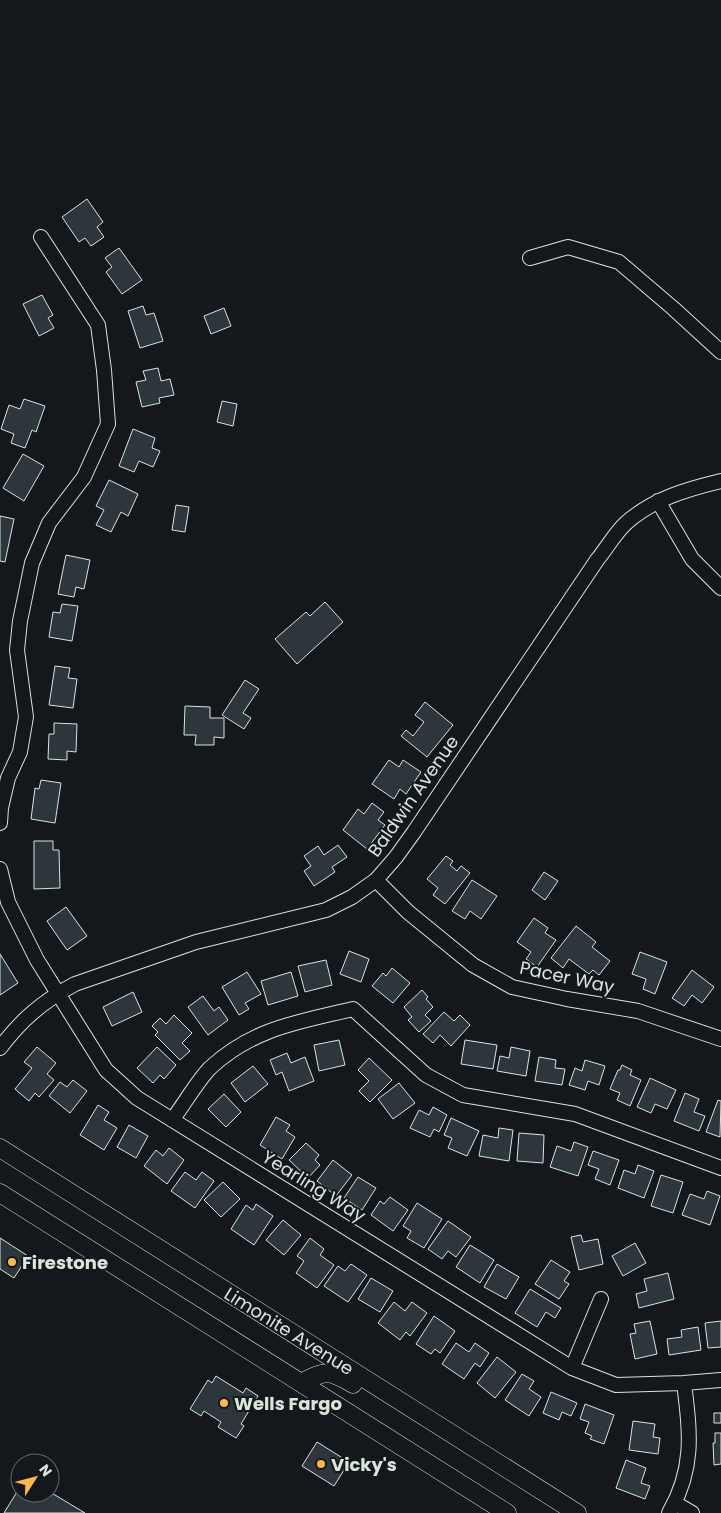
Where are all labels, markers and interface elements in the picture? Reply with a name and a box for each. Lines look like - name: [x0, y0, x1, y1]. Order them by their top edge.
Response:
- street label: Baldwin Avenue: [362, 730, 464, 862]
- street label: Pacer Way: [517, 955, 617, 999]
- street label: Yearling Way: [257, 1144, 371, 1228]
- place label: Firestone: [22, 1250, 108, 1275]
- marker: Firestone: [6, 1256, 18, 1268]
- street label: Limonite Avenue: [219, 1281, 359, 1381]
- place label: Wells Fargo: [234, 1391, 342, 1416]
- marker: Wells Fargo: [218, 1397, 230, 1409]
- place label: Vicky's: [331, 1452, 397, 1477]
- north arrow: [10, 1453, 60, 1503]
- marker: Vicky's: [315, 1458, 327, 1470]
- text: N: [34, 1460, 57, 1480]

